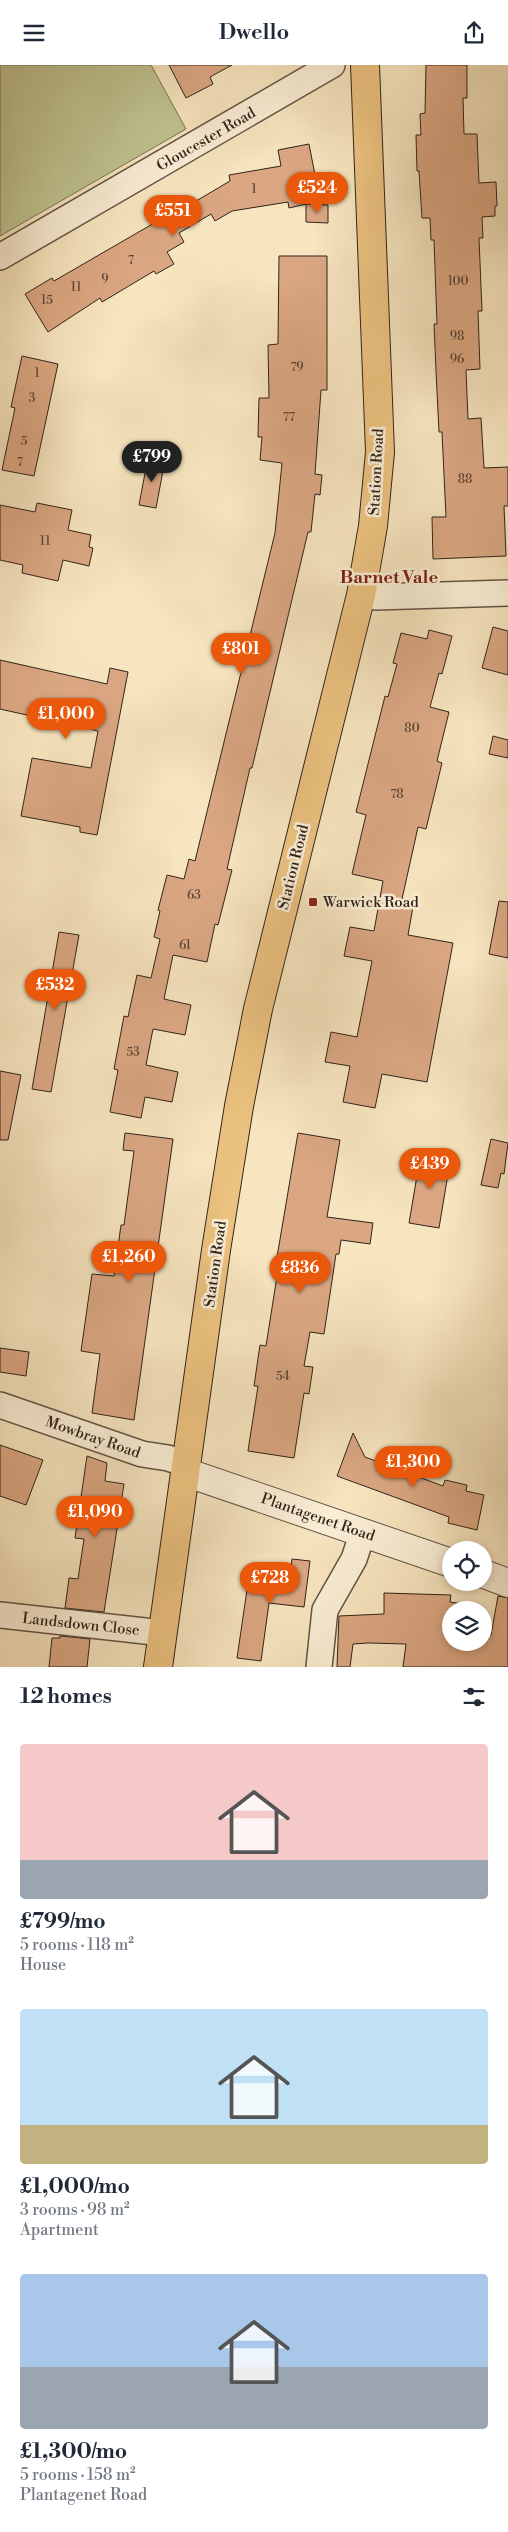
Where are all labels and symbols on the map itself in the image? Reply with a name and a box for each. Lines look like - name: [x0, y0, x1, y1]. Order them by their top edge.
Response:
- street label: Gloucester Road: [153, 103, 260, 176]
- pin: £524: [287, 171, 347, 214]
- house number: 1: [251, 182, 257, 197]
- pin: £551: [143, 195, 203, 237]
- house number: 7: [128, 253, 134, 268]
- house number: 9: [101, 272, 109, 287]
- house number: 100: [448, 274, 468, 289]
- house number: 11: [71, 280, 82, 295]
- house number: 15: [41, 293, 53, 308]
- house number: 98: [450, 329, 464, 344]
- house number: 96: [450, 352, 464, 367]
- house number: 79: [290, 360, 304, 375]
- house number: 1: [34, 366, 40, 381]
- house number: 3: [29, 391, 36, 406]
- house number: 77: [283, 410, 295, 425]
- street label: Station Road: [365, 427, 388, 516]
- house number: 5: [21, 434, 28, 449]
- pin: £799: [122, 441, 182, 483]
- house number: 7: [17, 455, 23, 470]
- house number: 88: [458, 472, 472, 487]
- house number: 11: [40, 534, 51, 549]
- district label: Barnet Vale: [340, 566, 438, 589]
- pin: £801: [211, 633, 271, 675]
- pin: £1,000: [25, 697, 107, 740]
- house number: 80: [404, 721, 420, 736]
- house number: 78: [390, 787, 404, 802]
- street label: Station Road: [274, 822, 313, 912]
- house number: 63: [187, 888, 201, 903]
- place label: Warwick Road: [322, 893, 419, 912]
- marker: Warwick Road: [307, 896, 319, 908]
- house number: 61: [179, 938, 192, 953]
- pin: £532: [25, 969, 85, 1011]
- house number: 53: [126, 1045, 140, 1060]
- pin: £439: [400, 1147, 460, 1190]
- street label: Station Road: [200, 1219, 231, 1309]
- pin: £1,260: [88, 1241, 170, 1283]
- pin: £836: [270, 1251, 330, 1294]
- house number: 54: [276, 1369, 290, 1384]
- street label: Mowbray Road: [43, 1412, 143, 1463]
- pin: £1,300: [372, 1445, 454, 1488]
- street label: Plantagenet Road: [258, 1489, 378, 1546]
- pin: £1,090: [54, 1495, 136, 1538]
- pin: £728: [240, 1561, 300, 1604]
- street label: Landsdown Close: [21, 1609, 141, 1640]

